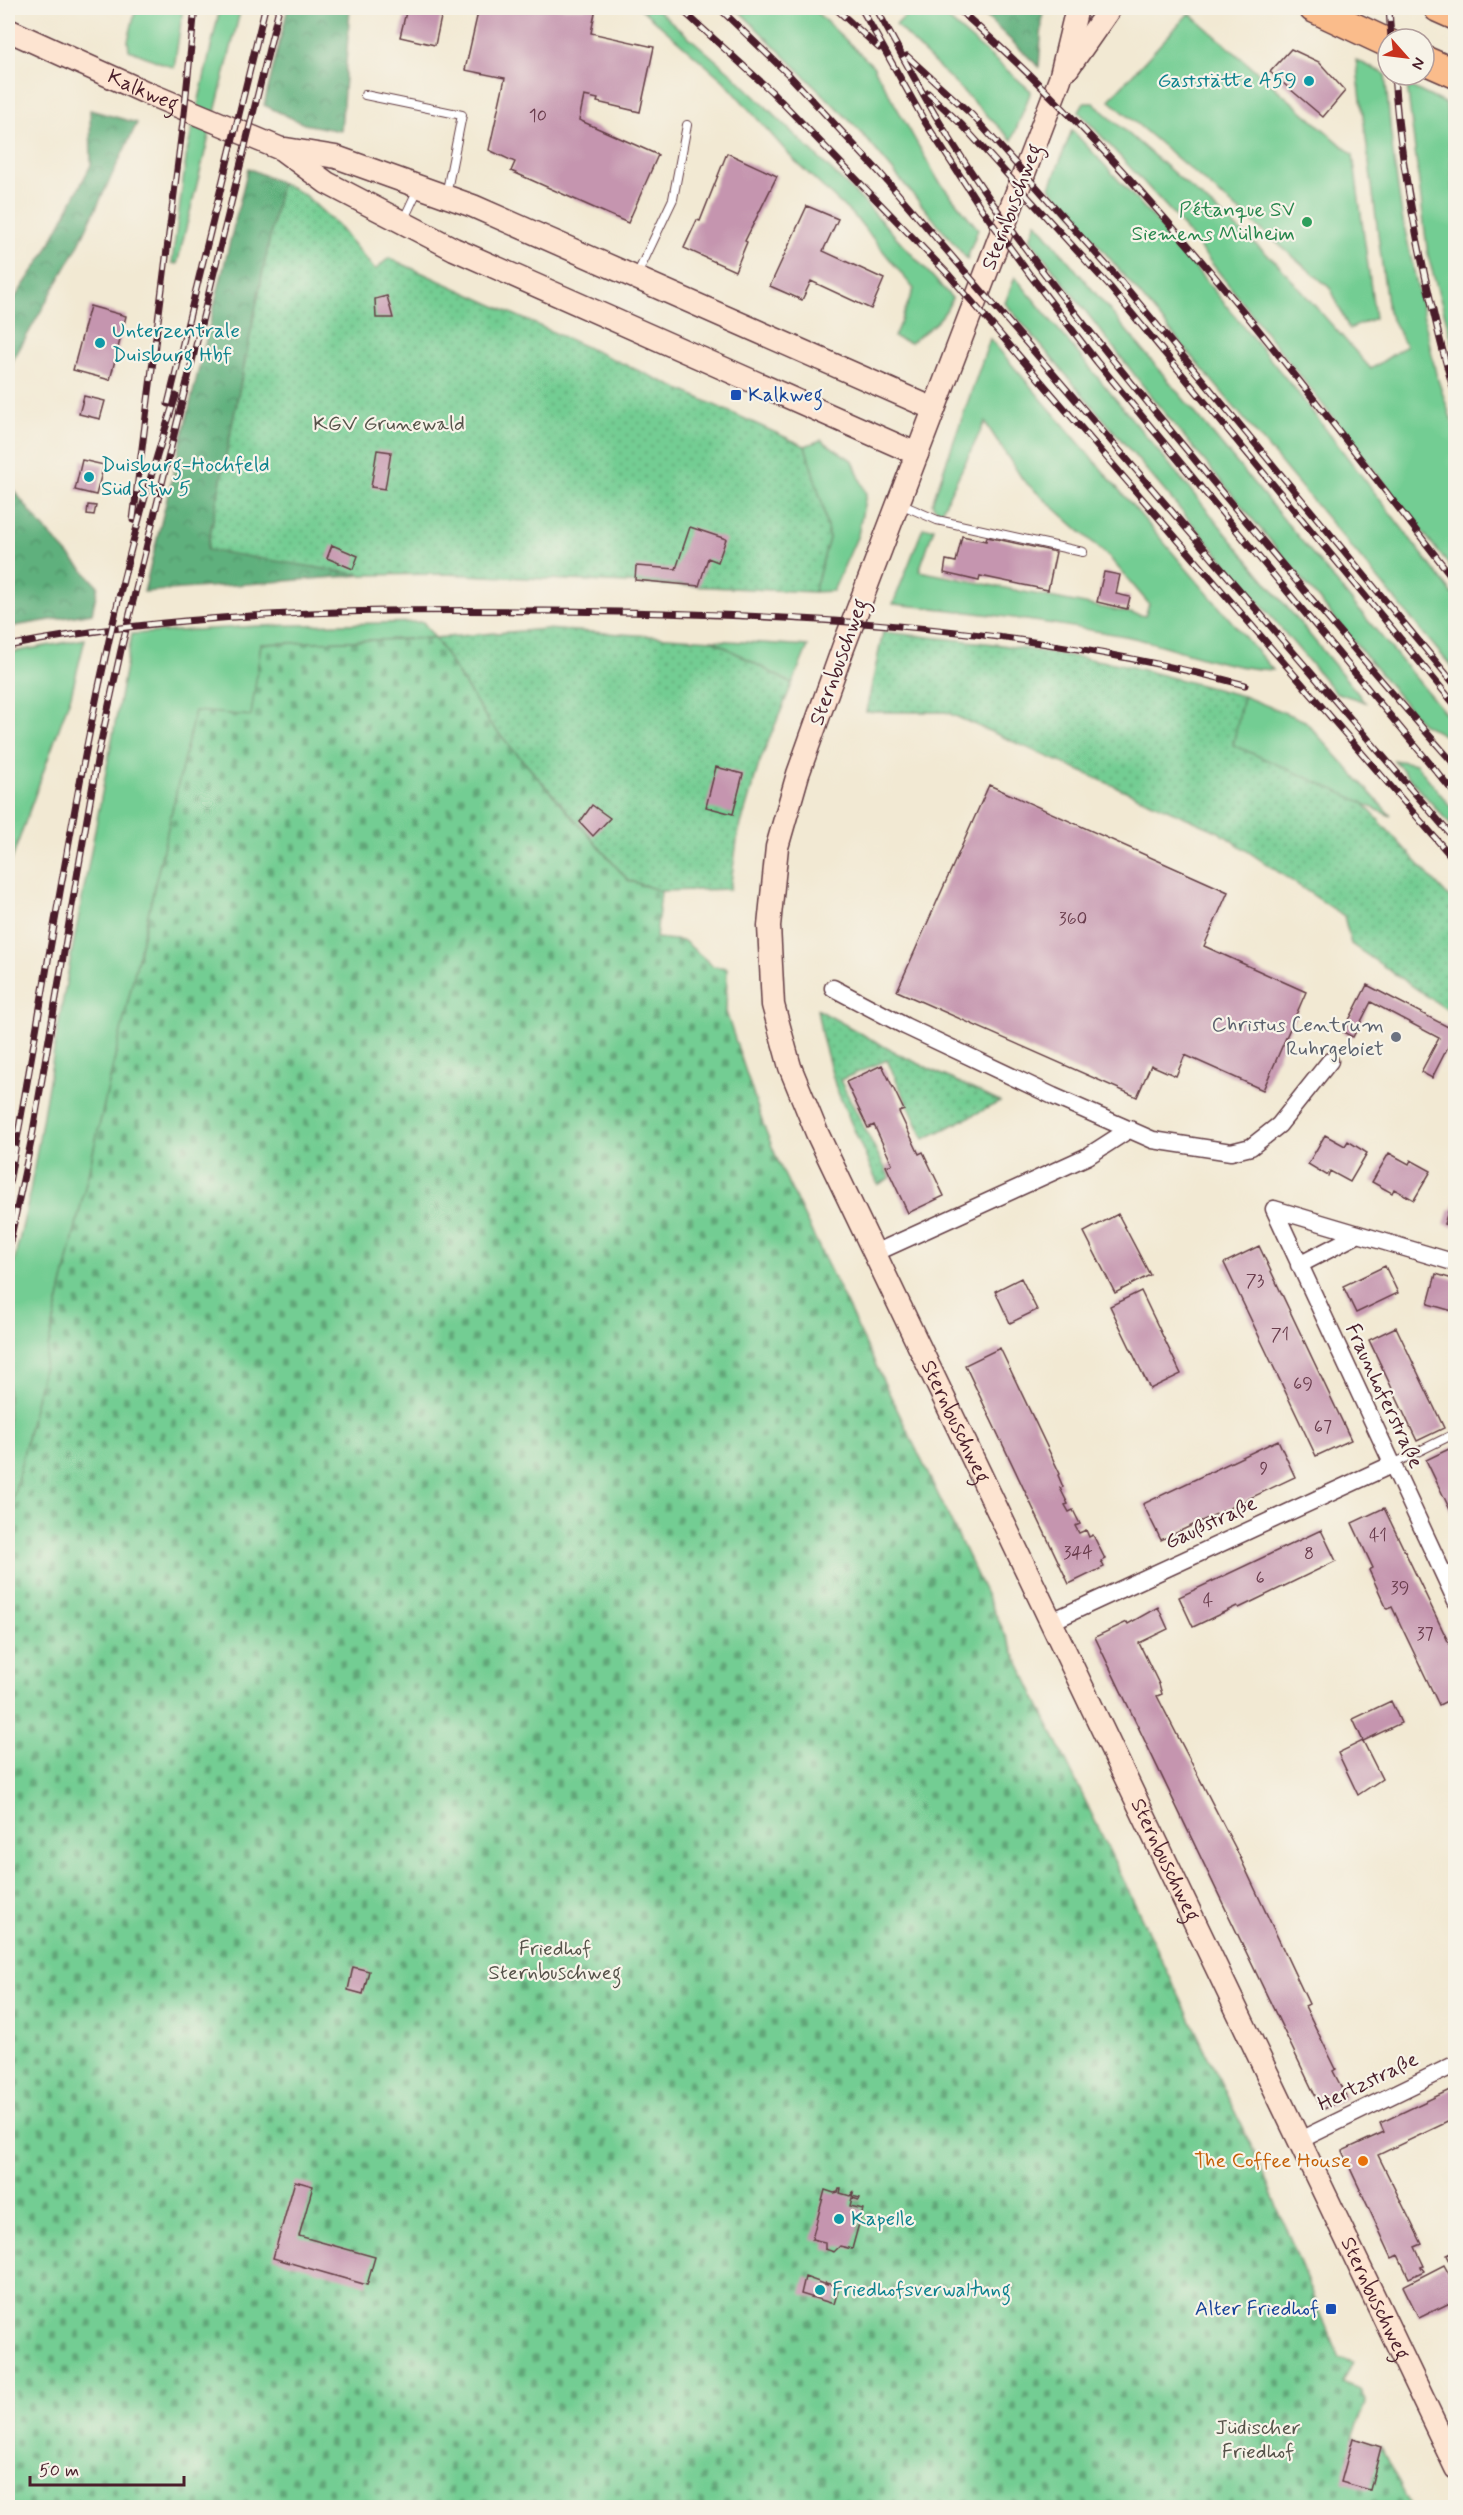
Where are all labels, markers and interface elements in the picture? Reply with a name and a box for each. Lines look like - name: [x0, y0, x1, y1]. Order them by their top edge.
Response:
- north arrow: [1376, 27, 1436, 87]
- text: N: [1406, 54, 1430, 73]
- street label: Kalkweg: [103, 63, 183, 120]
- place label: Gaststätte A59: [1157, 67, 1297, 95]
- marker: Gaststätte A59: [1302, 74, 1316, 88]
- house number: 10: [529, 104, 547, 128]
- street label: Sternbuschweg: [975, 140, 1051, 275]
- place label: Pétanque SV Siemens Mülheim: [1131, 196, 1295, 248]
- marker: Pétanque SV Siemens Mülheim: [1300, 215, 1314, 229]
- place label: Unterzentrale Duisburg Hbf: [112, 317, 240, 371]
- marker: Unterzentrale Duisburg Hbf: [93, 336, 107, 350]
- place label: Kalkweg: [748, 381, 823, 411]
- marker: Kalkweg: [729, 388, 743, 402]
- park label: KGV Grunewald: [313, 410, 465, 438]
- place label: Duisburg-Hochfeld Süd Stw 5: [101, 451, 270, 503]
- marker: Duisburg-Hochfeld Süd Stw 5: [82, 470, 96, 484]
- street label: Sternbuschweg: [803, 595, 877, 730]
- house number: 360: [1059, 907, 1087, 931]
- place label: Christus Centrum Ruhrgebiet: [1212, 1011, 1384, 1063]
- marker: Christus Centrum Ruhrgebiet: [1389, 1030, 1403, 1044]
- house number: 73: [1246, 1269, 1265, 1293]
- street label: Fraunhoferstraße: [1338, 1319, 1430, 1473]
- house number: 71: [1271, 1323, 1289, 1347]
- street label: Sternbuschweg: [914, 1356, 997, 1489]
- house number: 69: [1293, 1372, 1313, 1396]
- house number: 67: [1314, 1415, 1332, 1439]
- house number: 9: [1260, 1457, 1269, 1481]
- street label: Gaußstraße: [1160, 1489, 1262, 1557]
- house number: 41: [1369, 1524, 1387, 1548]
- house number: 344: [1063, 1541, 1093, 1565]
- house number: 8: [1304, 1542, 1314, 1566]
- house number: 6: [1255, 1566, 1265, 1590]
- house number: 39: [1391, 1576, 1409, 1600]
- house number: 4: [1203, 1589, 1213, 1613]
- house number: 37: [1416, 1622, 1434, 1646]
- street label: Sternbuschweg: [1124, 1794, 1206, 1927]
- park label: Friedhof Sternbuschweg: [488, 1935, 622, 1989]
- street label: Hertzstraße: [1313, 2046, 1423, 2118]
- place label: The Coffee House: [1194, 2147, 1351, 2175]
- marker: The Coffee House: [1356, 2154, 1370, 2168]
- place label: Kapelle: [851, 2205, 915, 2233]
- marker: Kapelle: [832, 2212, 846, 2226]
- street label: Sternbuschweg: [1333, 2232, 1416, 2366]
- place label: Friedhofsverwaltung: [832, 2276, 1011, 2306]
- marker: Friedhofsverwaltung: [813, 2283, 827, 2297]
- place label: Alter Friedhof: [1195, 2295, 1319, 2323]
- marker: Alter Friedhof: [1324, 2302, 1338, 2316]
- park label: Jüdischer Friedhof: [1215, 2414, 1301, 2466]
- scale bar: [30, 2449, 184, 2487]
- text: 50 m: [39, 2459, 79, 2483]

